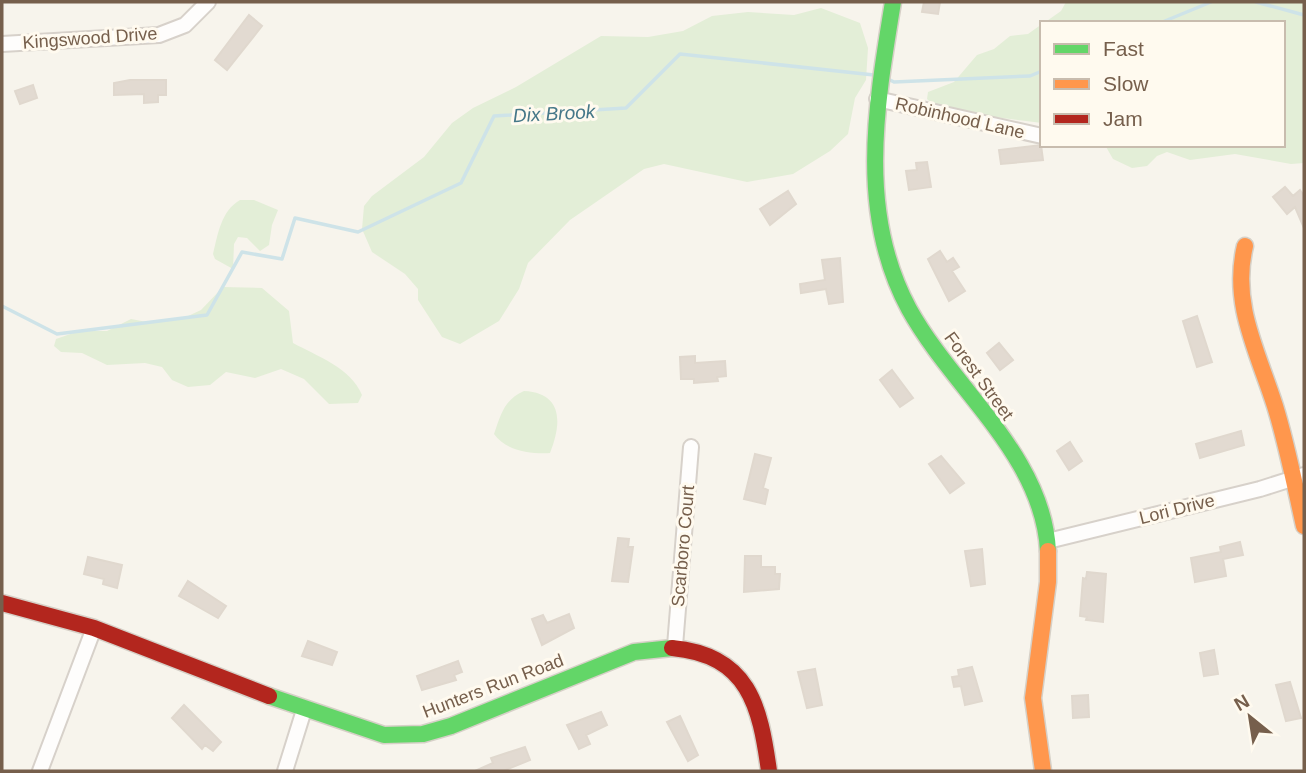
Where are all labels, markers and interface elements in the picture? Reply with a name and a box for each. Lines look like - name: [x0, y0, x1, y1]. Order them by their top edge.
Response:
- legend: [1040, 21, 1285, 147]
- street label: Kingswood Drive: [22, 23, 158, 53]
- text: Fast: [1103, 37, 1144, 60]
- text: Slow: [1103, 72, 1149, 95]
- street label: Robinhood Lane: [893, 93, 1027, 143]
- water label: Dix Brook: [512, 101, 597, 126]
- text: Jam: [1103, 107, 1143, 130]
- street label: Forest Street: [940, 328, 1018, 424]
- street label: Scarboro Court: [668, 484, 698, 608]
- street label: Lori Drive: [1137, 490, 1217, 528]
- street label: Hunters Run Road: [420, 650, 566, 722]
- north arrow: [1215, 682, 1285, 752]
- text: N: [1231, 690, 1253, 715]

